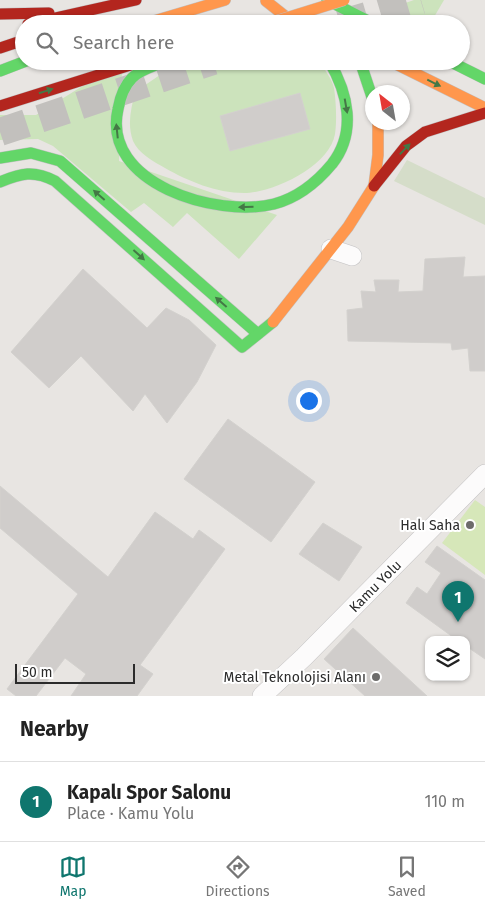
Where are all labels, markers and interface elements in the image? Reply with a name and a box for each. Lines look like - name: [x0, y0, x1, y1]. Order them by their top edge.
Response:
- search box: [15, 15, 470, 70]
- icon: search: [33, 29, 61, 57]
- text: Search here: [73, 31, 174, 54]
- one-way arrow: [427, 79, 441, 87]
- north arrow: [365, 85, 410, 130]
- one-way arrow: [39, 87, 54, 95]
- one-way arrow: [343, 99, 351, 115]
- one-way arrow: [113, 123, 121, 139]
- one-way arrow: [399, 143, 411, 155]
- one-way arrow: [93, 189, 105, 201]
- one-way arrow: [238, 203, 254, 211]
- one-way arrow: [133, 249, 145, 261]
- one-way arrow: [215, 296, 228, 307]
- your location: [296, 388, 322, 414]
- place label: Halı Saha: [400, 517, 460, 534]
- marker: Halı Saha: [464, 519, 476, 531]
- street label: Kamu Yolu: [346, 557, 405, 616]
- pin: 1: [442, 581, 474, 622]
- map controls: [425, 636, 470, 681]
- button: layers: [425, 636, 470, 681]
- scale bar: [15, 661, 135, 684]
- text: 50 m: [22, 664, 53, 681]
- place label: Metal Teknolojisi Alanı: [223, 669, 366, 686]
- marker: Metal Teknolojisi Alanı: [370, 671, 382, 683]
- text: Nearby: [20, 716, 88, 742]
- text: Kapalı Spor Salonu: [67, 781, 231, 804]
- text: 1: [32, 792, 40, 811]
- text: 110 m: [424, 792, 465, 811]
- text: Place · Kamu Yolu: [67, 804, 194, 823]
- tab: Map: [59, 853, 87, 900]
- tab: Directions: [205, 853, 270, 900]
- tab: Saved: [388, 853, 426, 900]

